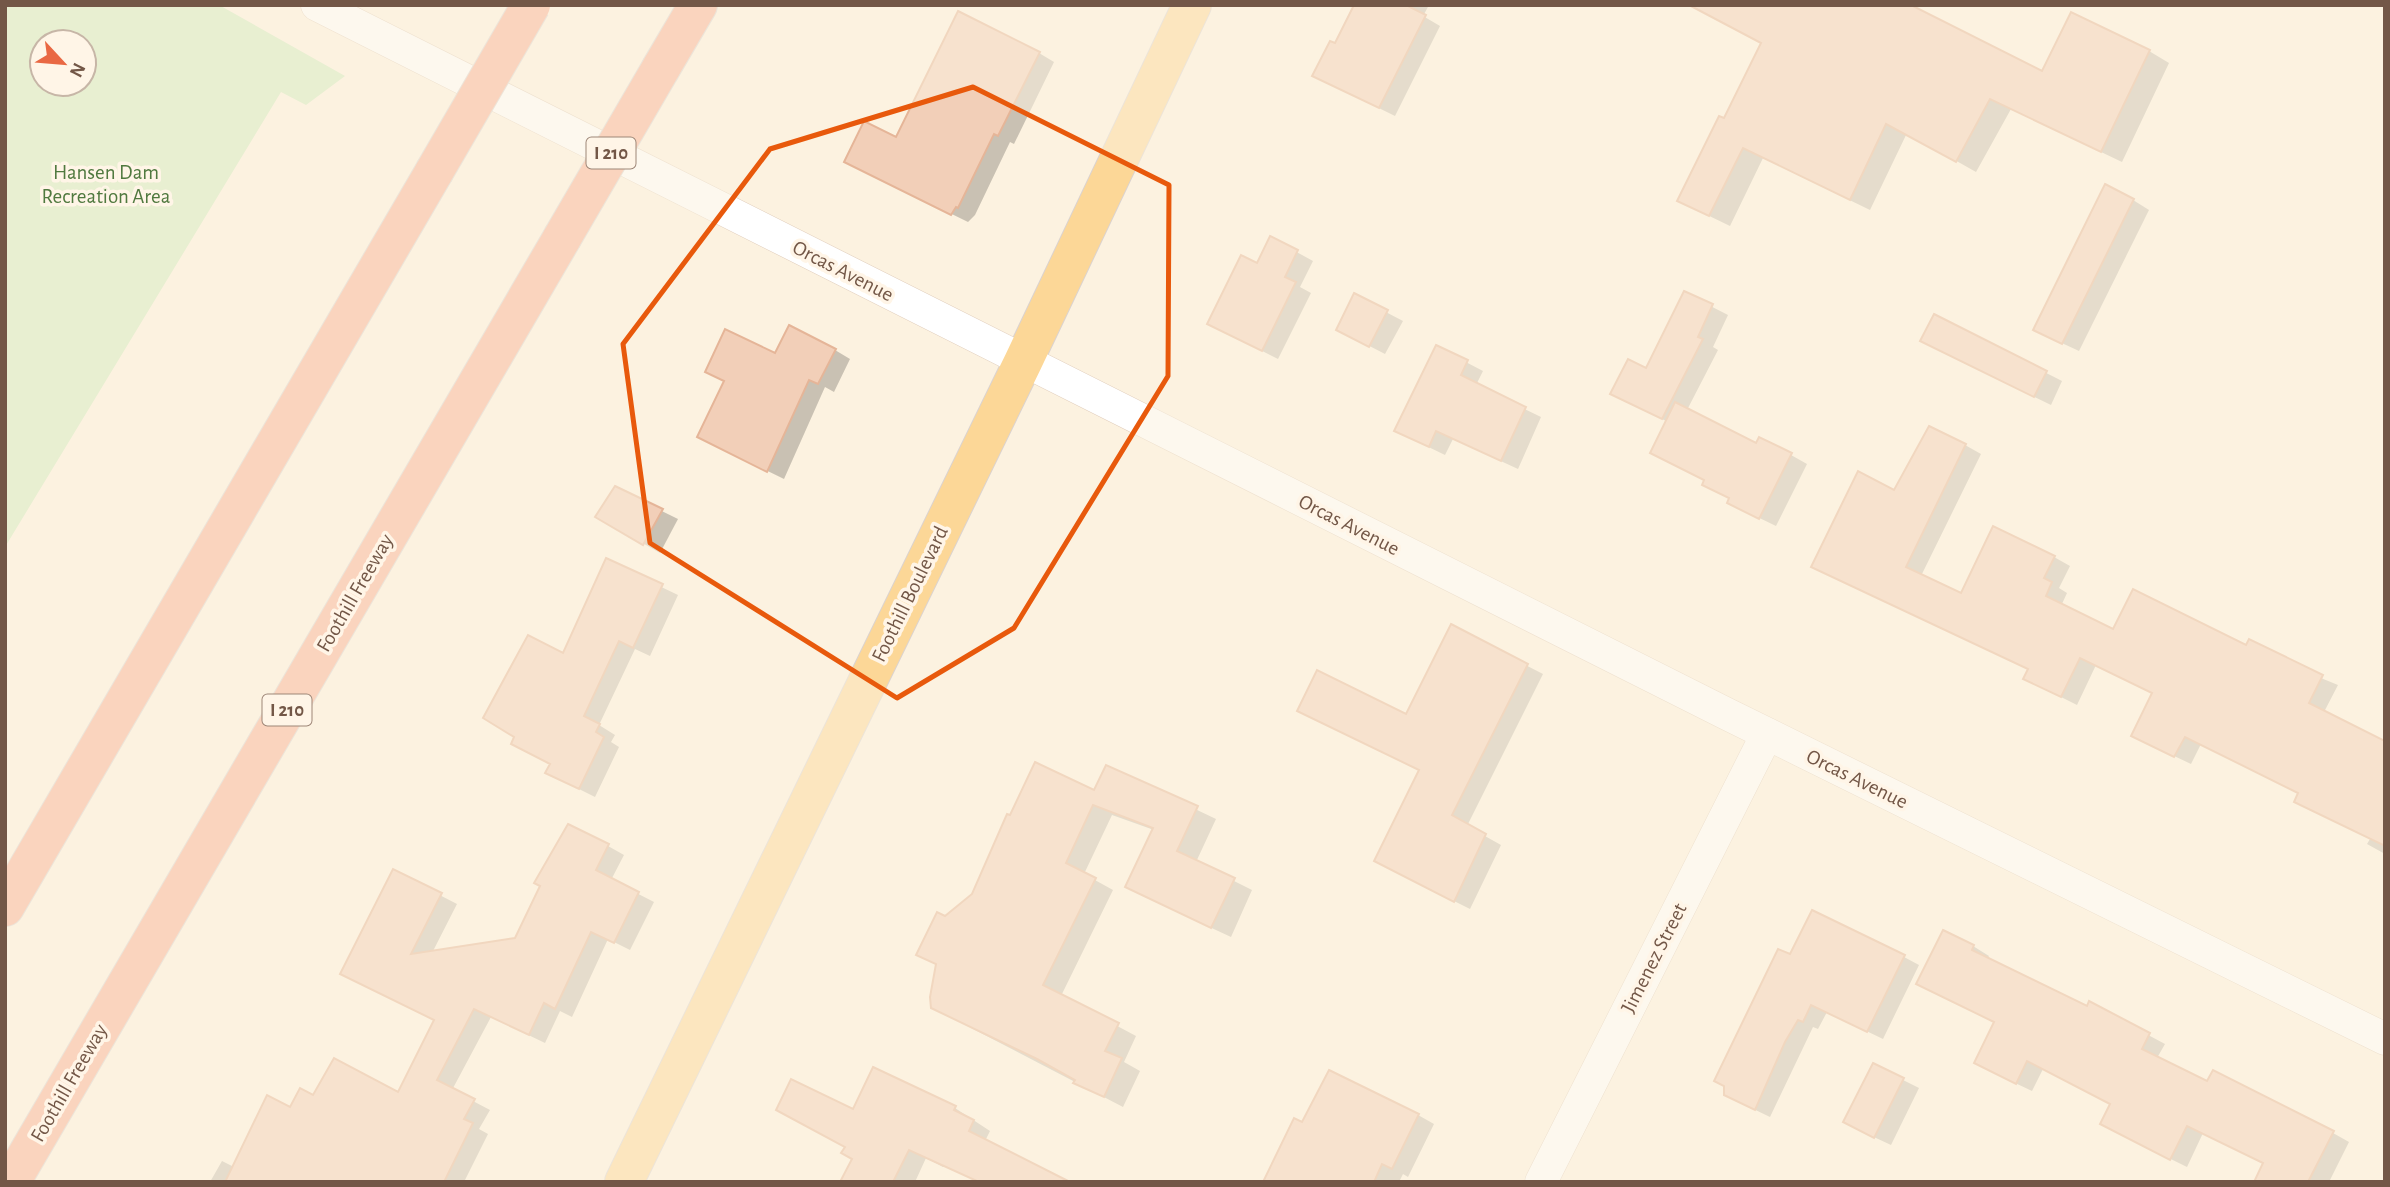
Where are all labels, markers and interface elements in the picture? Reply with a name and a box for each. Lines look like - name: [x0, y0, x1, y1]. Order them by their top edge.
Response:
- north arrow: [28, 28, 98, 98]
- text: N: [65, 60, 88, 80]
- road number: I 210: [586, 138, 636, 168]
- park label: Hansen Dam Recreation Area: [42, 162, 171, 207]
- street label: Orcas Avenue: [789, 237, 897, 305]
- street label: Orcas Avenue: [1295, 491, 1403, 559]
- street label: Foothill Boulevard: [868, 523, 952, 665]
- street label: Foothill Freeway: [313, 530, 397, 655]
- road number: I 210: [262, 694, 312, 726]
- street label: Orcas Avenue: [1803, 745, 1911, 813]
- street label: Jimenez Street: [1617, 899, 1691, 1016]
- street label: Foothill Freeway: [27, 1020, 111, 1145]

